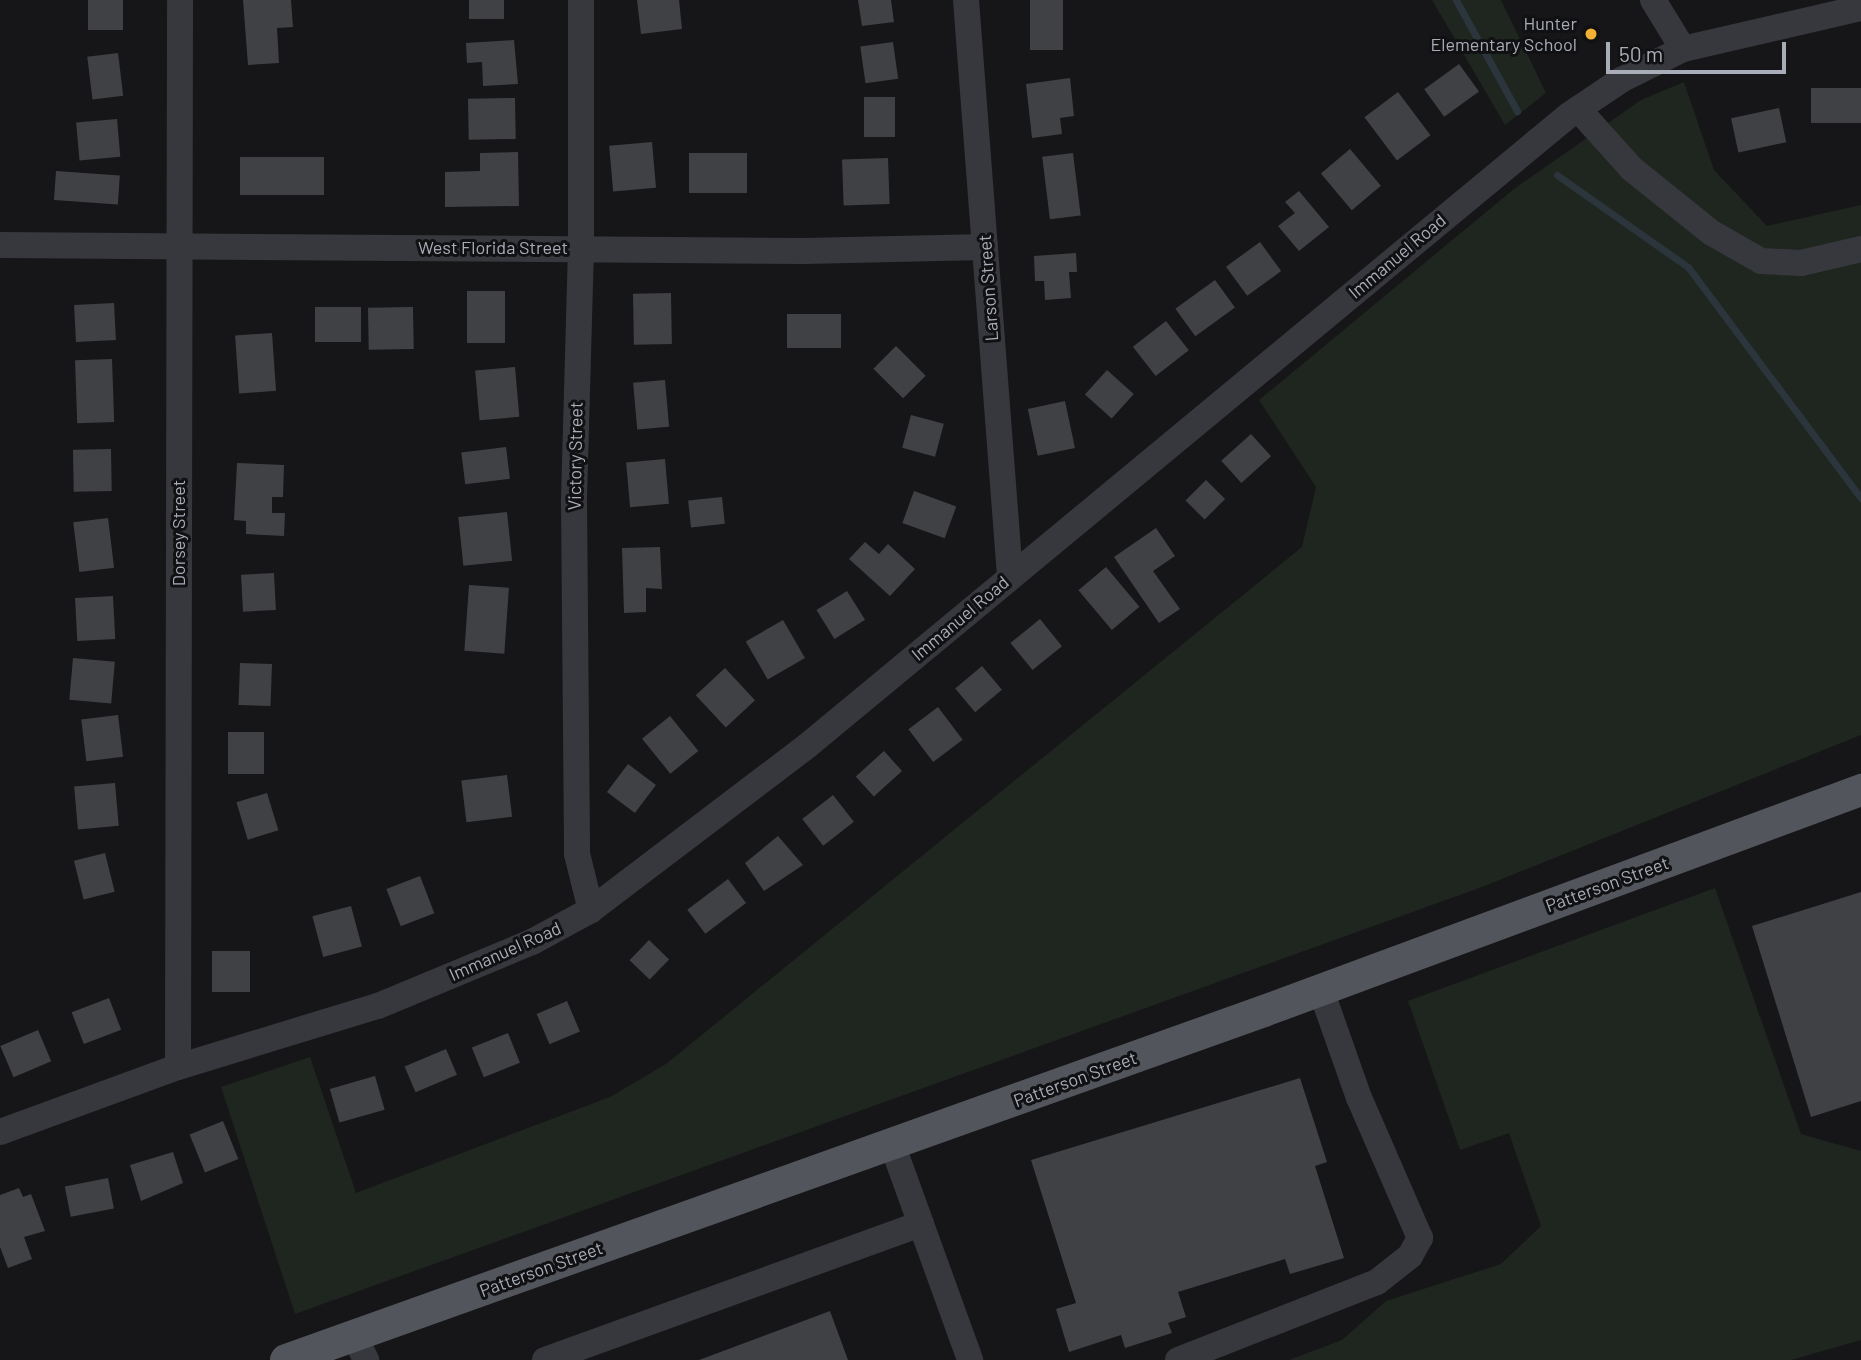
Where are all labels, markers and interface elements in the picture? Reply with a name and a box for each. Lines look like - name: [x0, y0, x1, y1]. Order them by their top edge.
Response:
- place label: Hunter Elementary School: [1430, 13, 1577, 56]
- marker: Hunter Elementary School: [1583, 26, 1599, 42]
- scale bar: [1609, 28, 1789, 72]
- text: 50 m: [1619, 41, 1663, 66]
- street label: Immanuel Road: [1344, 209, 1450, 303]
- street label: Larson Street: [974, 234, 1002, 342]
- street label: West Florida Street: [418, 236, 568, 258]
- street label: Victory Street: [563, 401, 587, 511]
- street label: Dorsey Street: [167, 480, 189, 586]
- street label: Immanuel Road: [907, 571, 1013, 665]
- street label: Patterson Street: [1542, 852, 1672, 916]
- street label: Immanuel Road: [446, 917, 564, 985]
- street label: Patterson Street: [1010, 1047, 1140, 1111]
- street label: Patterson Street: [476, 1237, 606, 1301]

